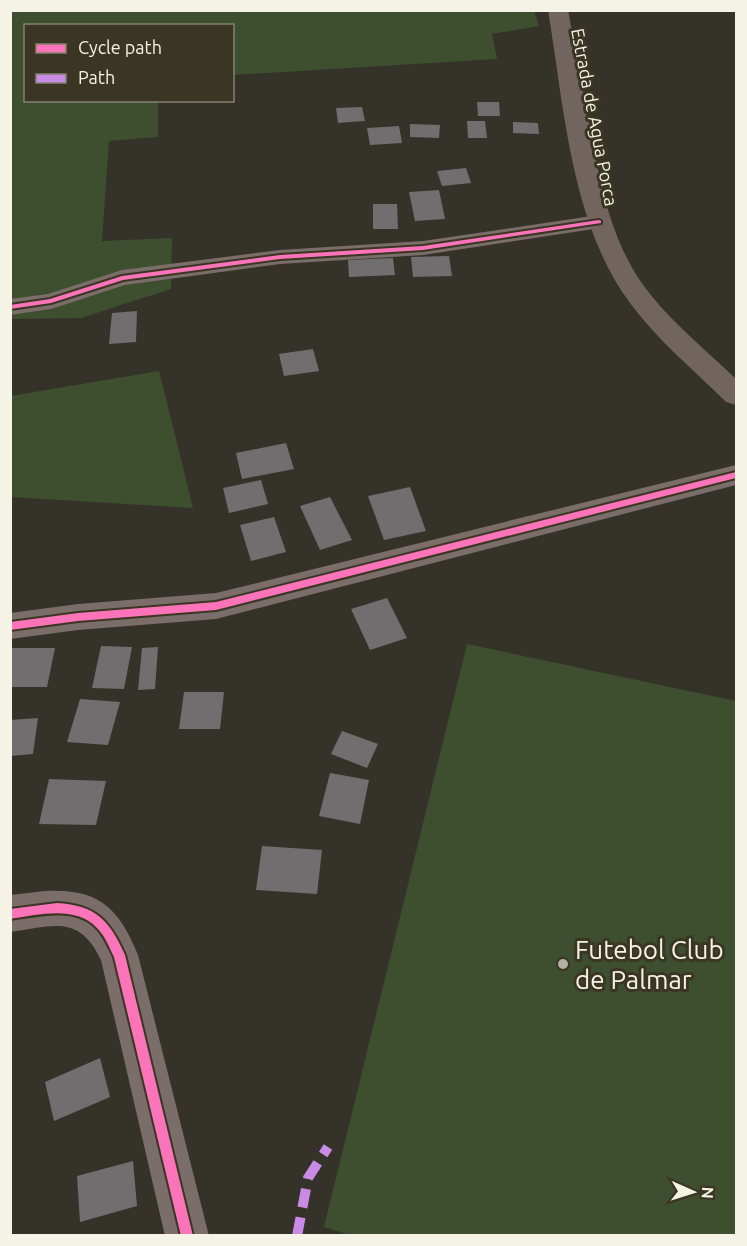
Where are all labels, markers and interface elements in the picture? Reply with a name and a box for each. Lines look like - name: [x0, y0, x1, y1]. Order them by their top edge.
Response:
- legend: [24, 24, 234, 102]
- street label: Estrada de Agua Porca: [568, 26, 622, 208]
- text: Cycle path: [78, 37, 162, 57]
- text: Path: [78, 67, 115, 87]
- place label: Futebol Club de Palmar: [575, 935, 724, 994]
- marker: Futebol Club de Palmar: [556, 957, 570, 971]
- north arrow: [663, 1162, 723, 1222]
- text: N: [699, 1186, 717, 1199]

